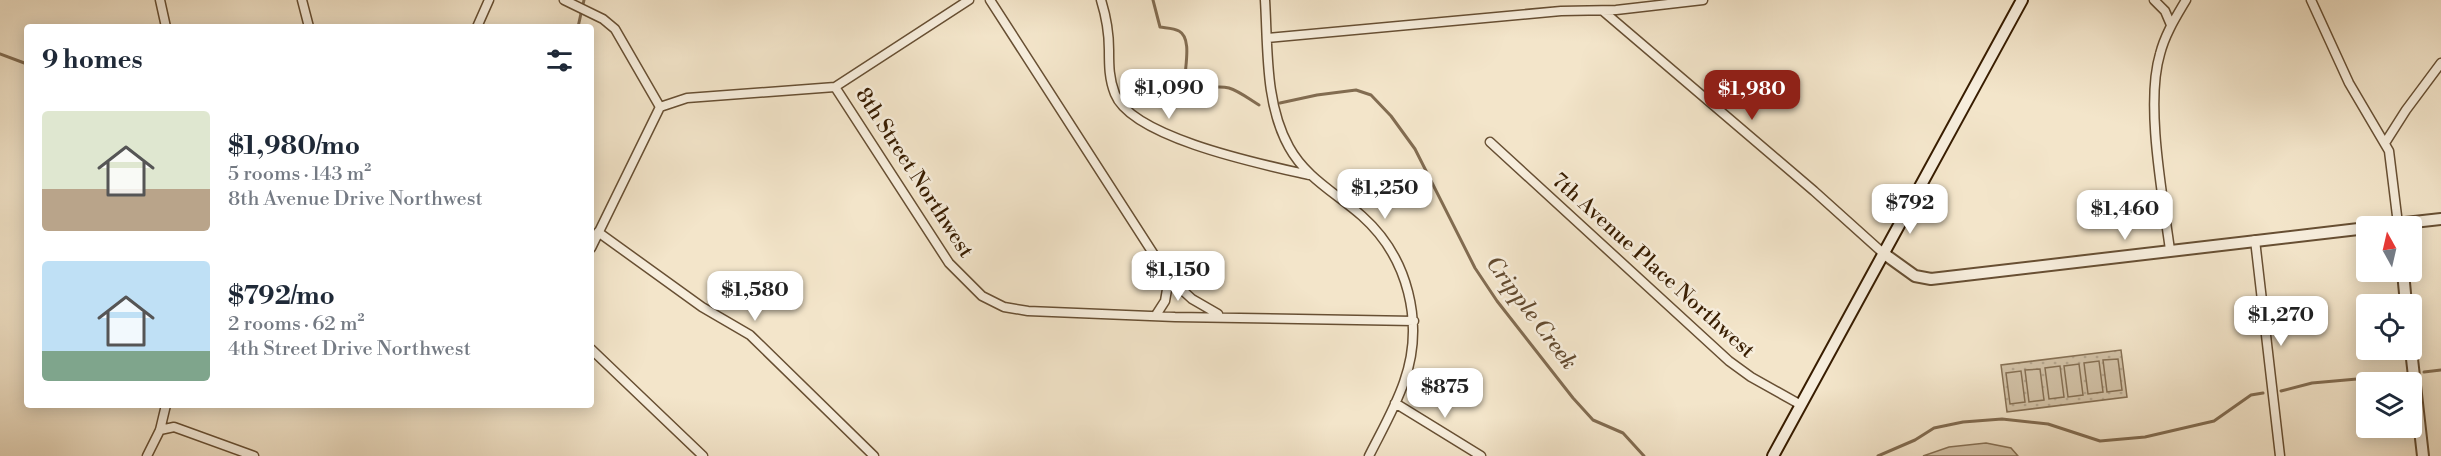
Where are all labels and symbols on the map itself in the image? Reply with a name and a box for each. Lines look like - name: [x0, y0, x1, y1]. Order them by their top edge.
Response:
- pin: $1,090: [1120, 69, 1218, 120]
- pin: $1,980: [1703, 70, 1801, 121]
- street label: 8th Street Northwest: [849, 83, 979, 263]
- street label: 7th Avenue Place Northwest: [1546, 168, 1760, 364]
- pin: $1,250: [1336, 169, 1434, 220]
- pin: $792: [1874, 184, 1946, 235]
- pin: $1,460: [2076, 190, 2174, 241]
- north arrow: [2356, 216, 2422, 282]
- pin: $1,150: [1129, 251, 1227, 302]
- water label: Cripple Creek: [1480, 251, 1582, 375]
- pin: $1,580: [706, 271, 804, 322]
- pin: $1,270: [2232, 296, 2330, 347]
- pin: $875: [1409, 368, 1481, 419]

